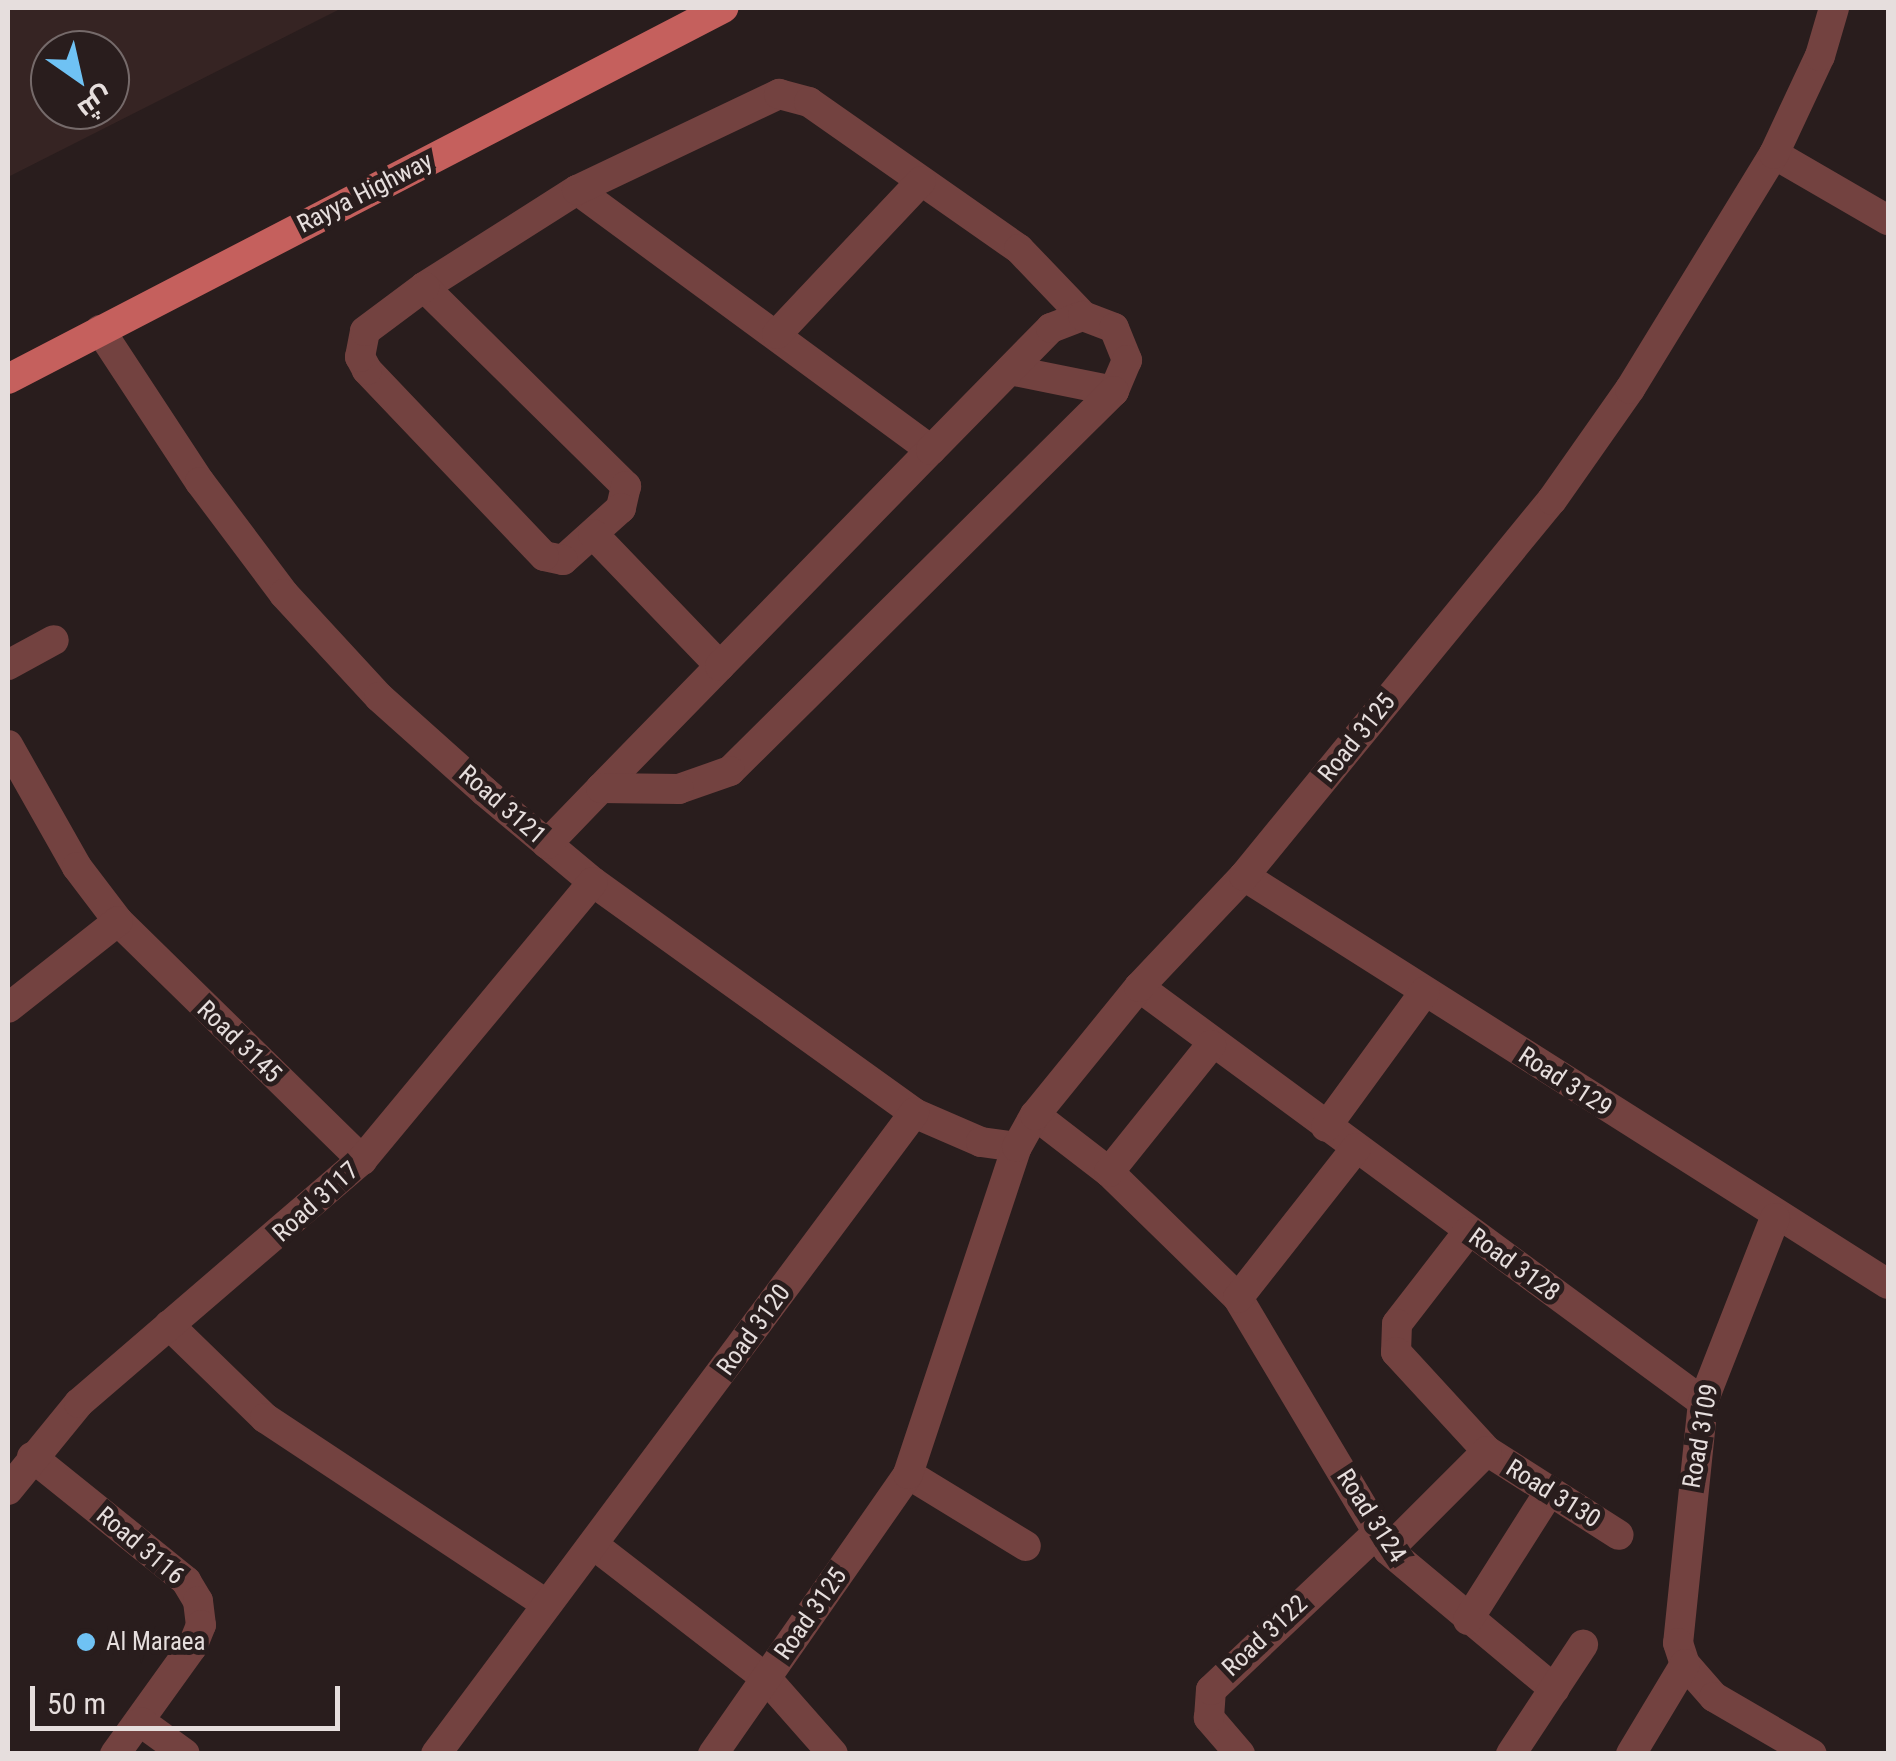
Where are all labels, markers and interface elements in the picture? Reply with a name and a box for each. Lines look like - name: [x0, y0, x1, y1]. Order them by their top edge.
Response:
- north arrow: [30, 30, 130, 130]
- text: ش: [72, 80, 120, 127]
- street label: Rayya Highway: [292, 146, 438, 240]
- street label: Road 3125: [1312, 688, 1402, 788]
- street label: Road 3121: [452, 759, 552, 851]
- street label: Road 3145: [191, 995, 287, 1089]
- street label: Road 3129: [1513, 1041, 1617, 1123]
- street label: Road 3117: [267, 1156, 365, 1248]
- street label: Road 3128: [1463, 1222, 1565, 1308]
- street label: Road 3120: [711, 1279, 797, 1381]
- street label: Road 3109: [1677, 1382, 1725, 1490]
- street label: Road 3130: [1500, 1453, 1606, 1535]
- street label: Road 3124: [1330, 1464, 1412, 1568]
- street label: Road 3116: [90, 1501, 190, 1591]
- street label: Road 3125: [769, 1562, 853, 1666]
- street label: Road 3122: [1216, 1589, 1314, 1683]
- place label: Al Maraea: [106, 1627, 206, 1657]
- marker: Al Maraea: [75, 1631, 97, 1653]
- scale bar: [35, 1666, 345, 1728]
- text: 50 m: [47, 1686, 106, 1721]

